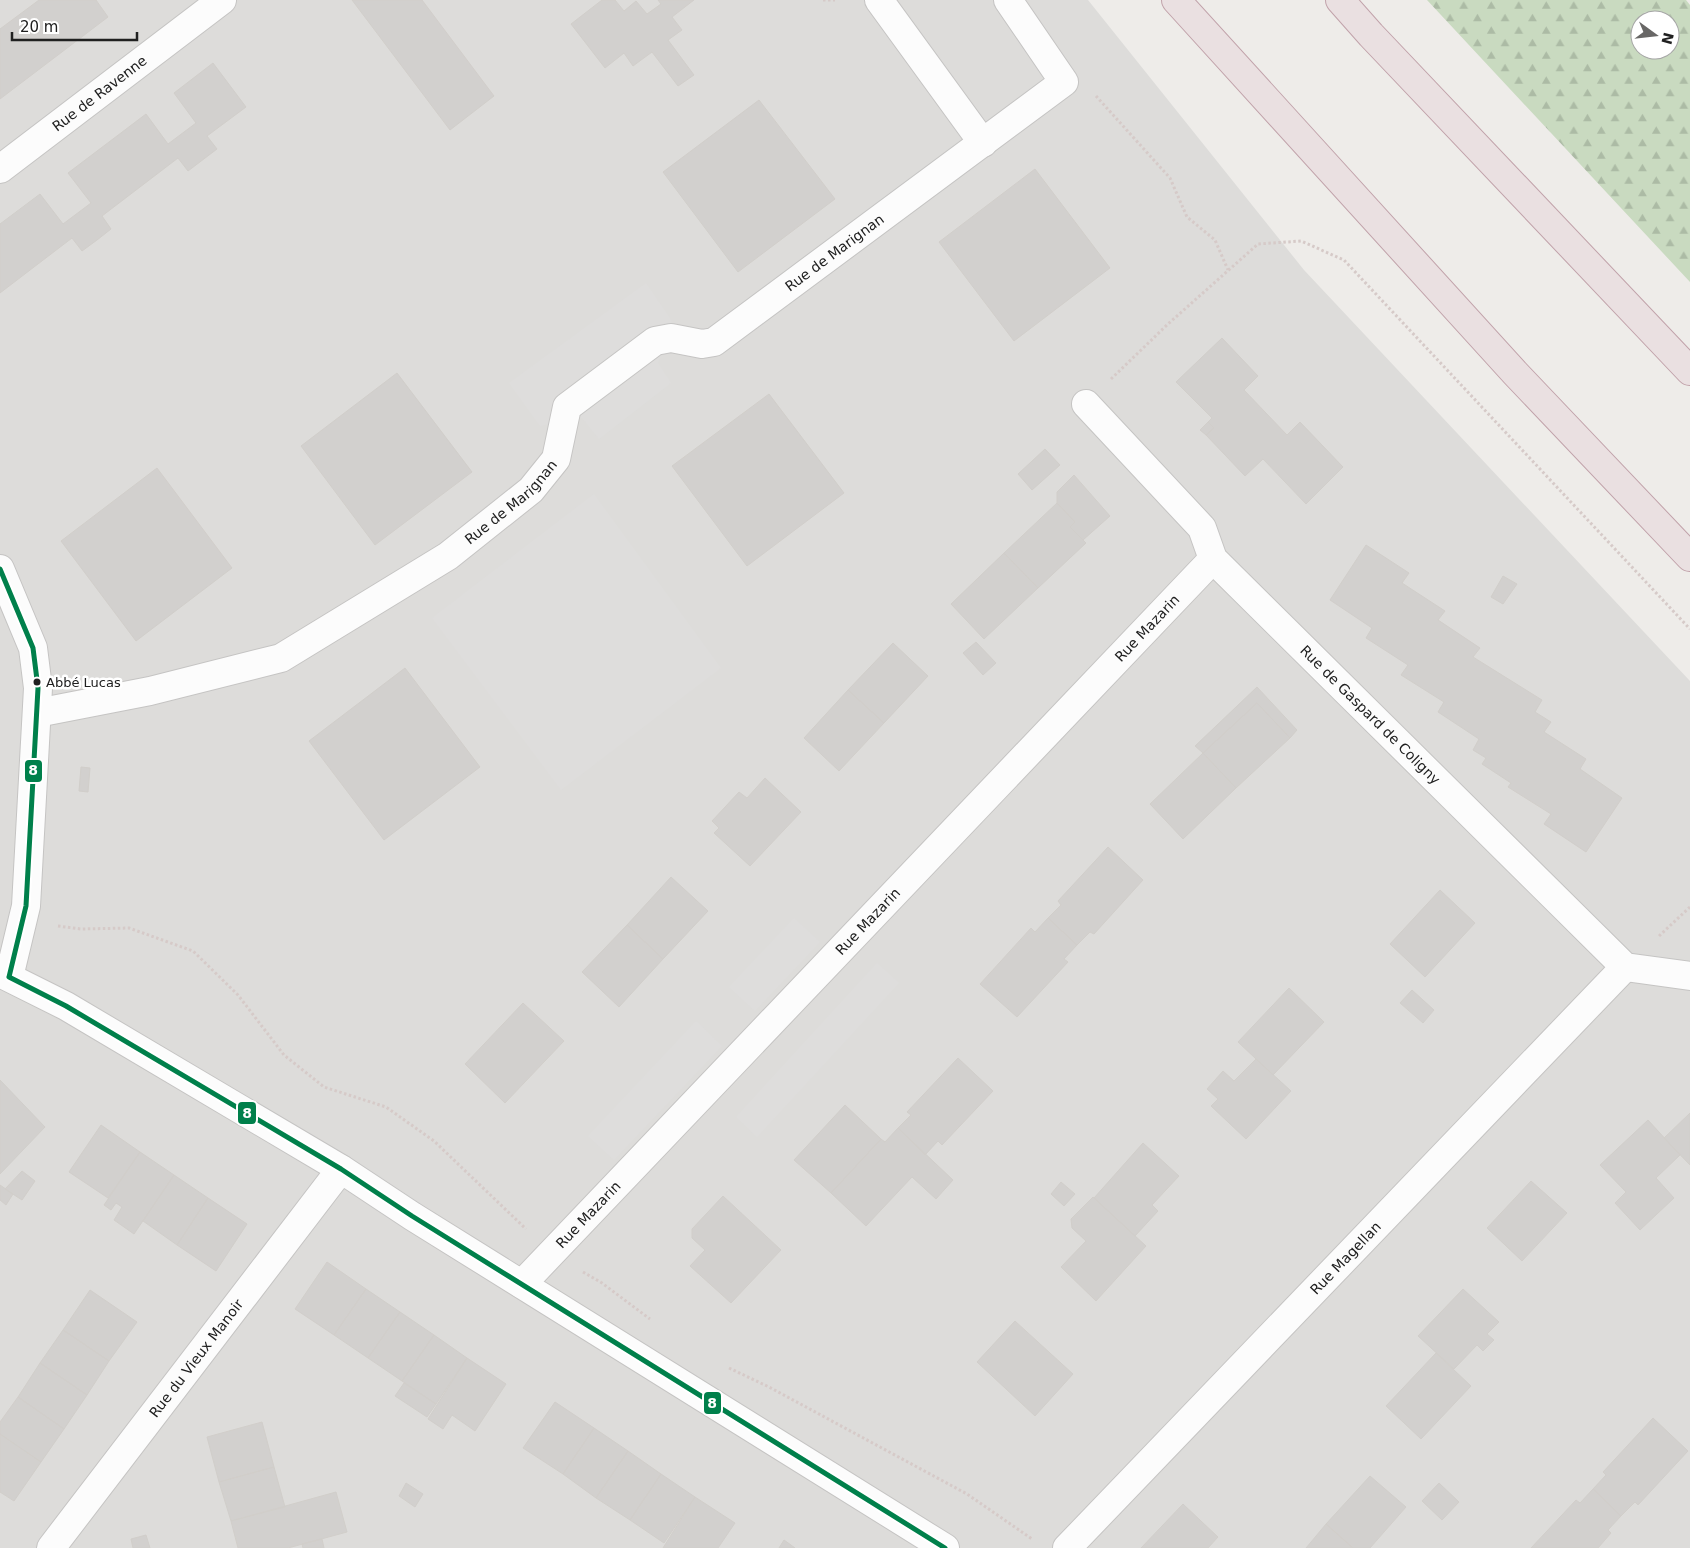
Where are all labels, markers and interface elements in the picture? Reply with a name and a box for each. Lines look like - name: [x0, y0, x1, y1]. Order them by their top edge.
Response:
- scale bar: [12, 10, 138, 42]
- north arrow: [1630, 10, 1680, 60]
- text: 20 m: [20, 18, 58, 36]
- text: N: [1658, 31, 1677, 46]
- street label: Rue de Ravenne: [49, 52, 150, 134]
- street label: Rue de Marignan: [782, 211, 887, 294]
- street label: Rue de Marignan: [462, 457, 560, 547]
- street label: Rue Mazarin: [1112, 591, 1183, 665]
- street label: Rue de Gaspard de Coligny: [1297, 642, 1443, 787]
- place label: Abbé Lucas: [46, 675, 121, 690]
- marker: Abbé Lucas: [32, 677, 42, 687]
- line badge: 8: [24, 759, 43, 783]
- text: 8: [28, 762, 38, 778]
- street label: Rue Mazarin: [832, 885, 903, 958]
- line badge: 8: [237, 1101, 257, 1125]
- text: 8: [242, 1105, 252, 1121]
- street label: Rue Mazarin: [553, 1178, 624, 1251]
- street label: Rue Magellan: [1307, 1218, 1384, 1298]
- street label: Rue du Vieux Manoir: [146, 1296, 247, 1420]
- line badge: 8: [703, 1391, 722, 1415]
- text: 8: [707, 1395, 717, 1411]

